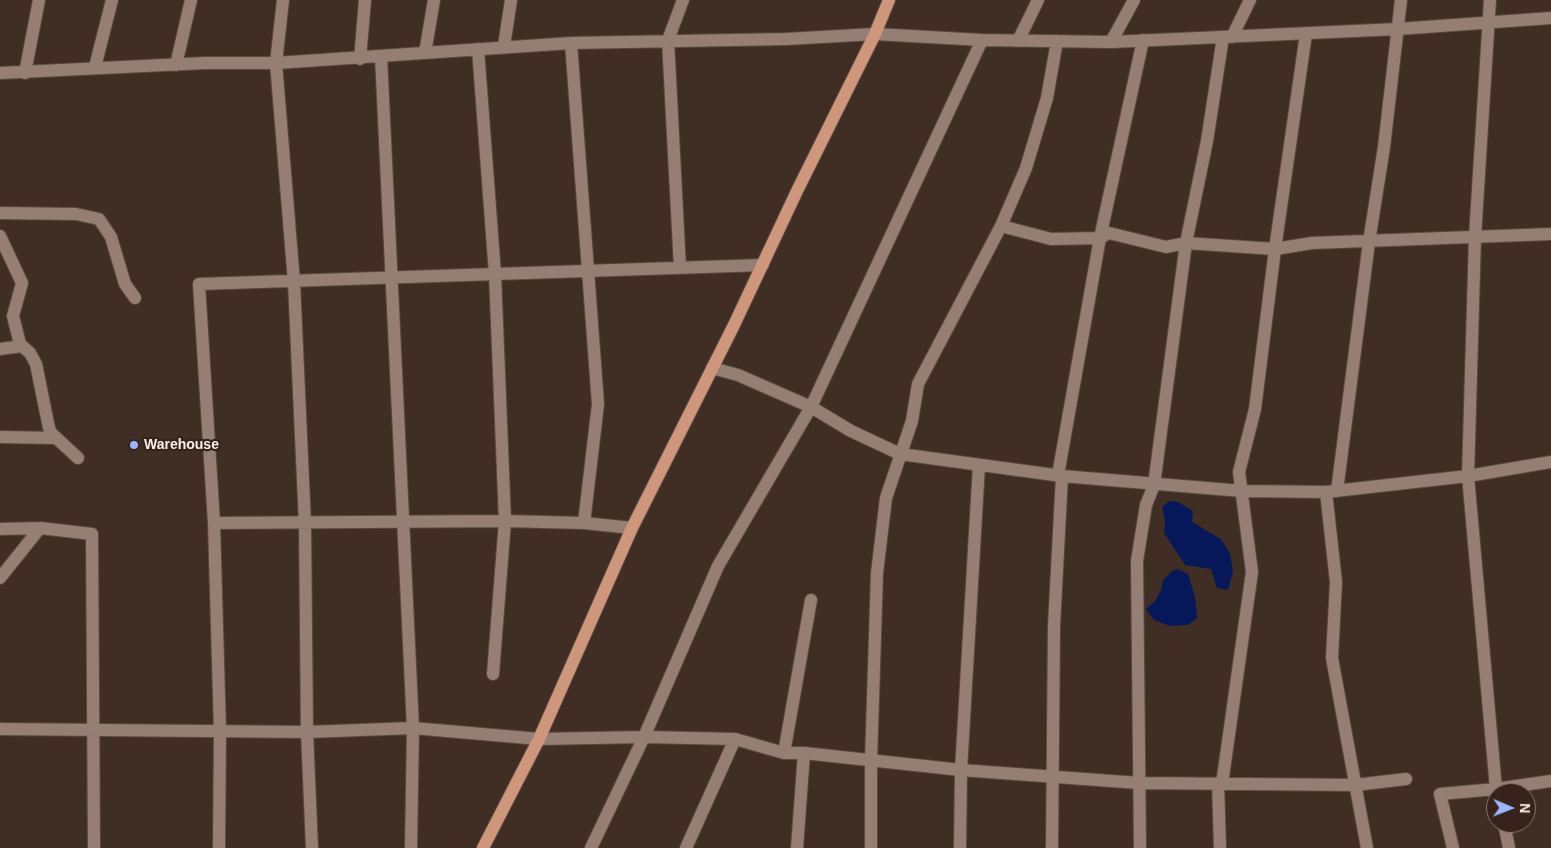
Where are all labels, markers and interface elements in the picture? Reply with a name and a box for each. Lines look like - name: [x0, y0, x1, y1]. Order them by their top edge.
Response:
- place label: Warehouse: [144, 437, 219, 453]
- marker: Warehouse: [128, 439, 140, 451]
- north arrow: [1486, 783, 1536, 833]
- text: N: [1517, 803, 1533, 813]

